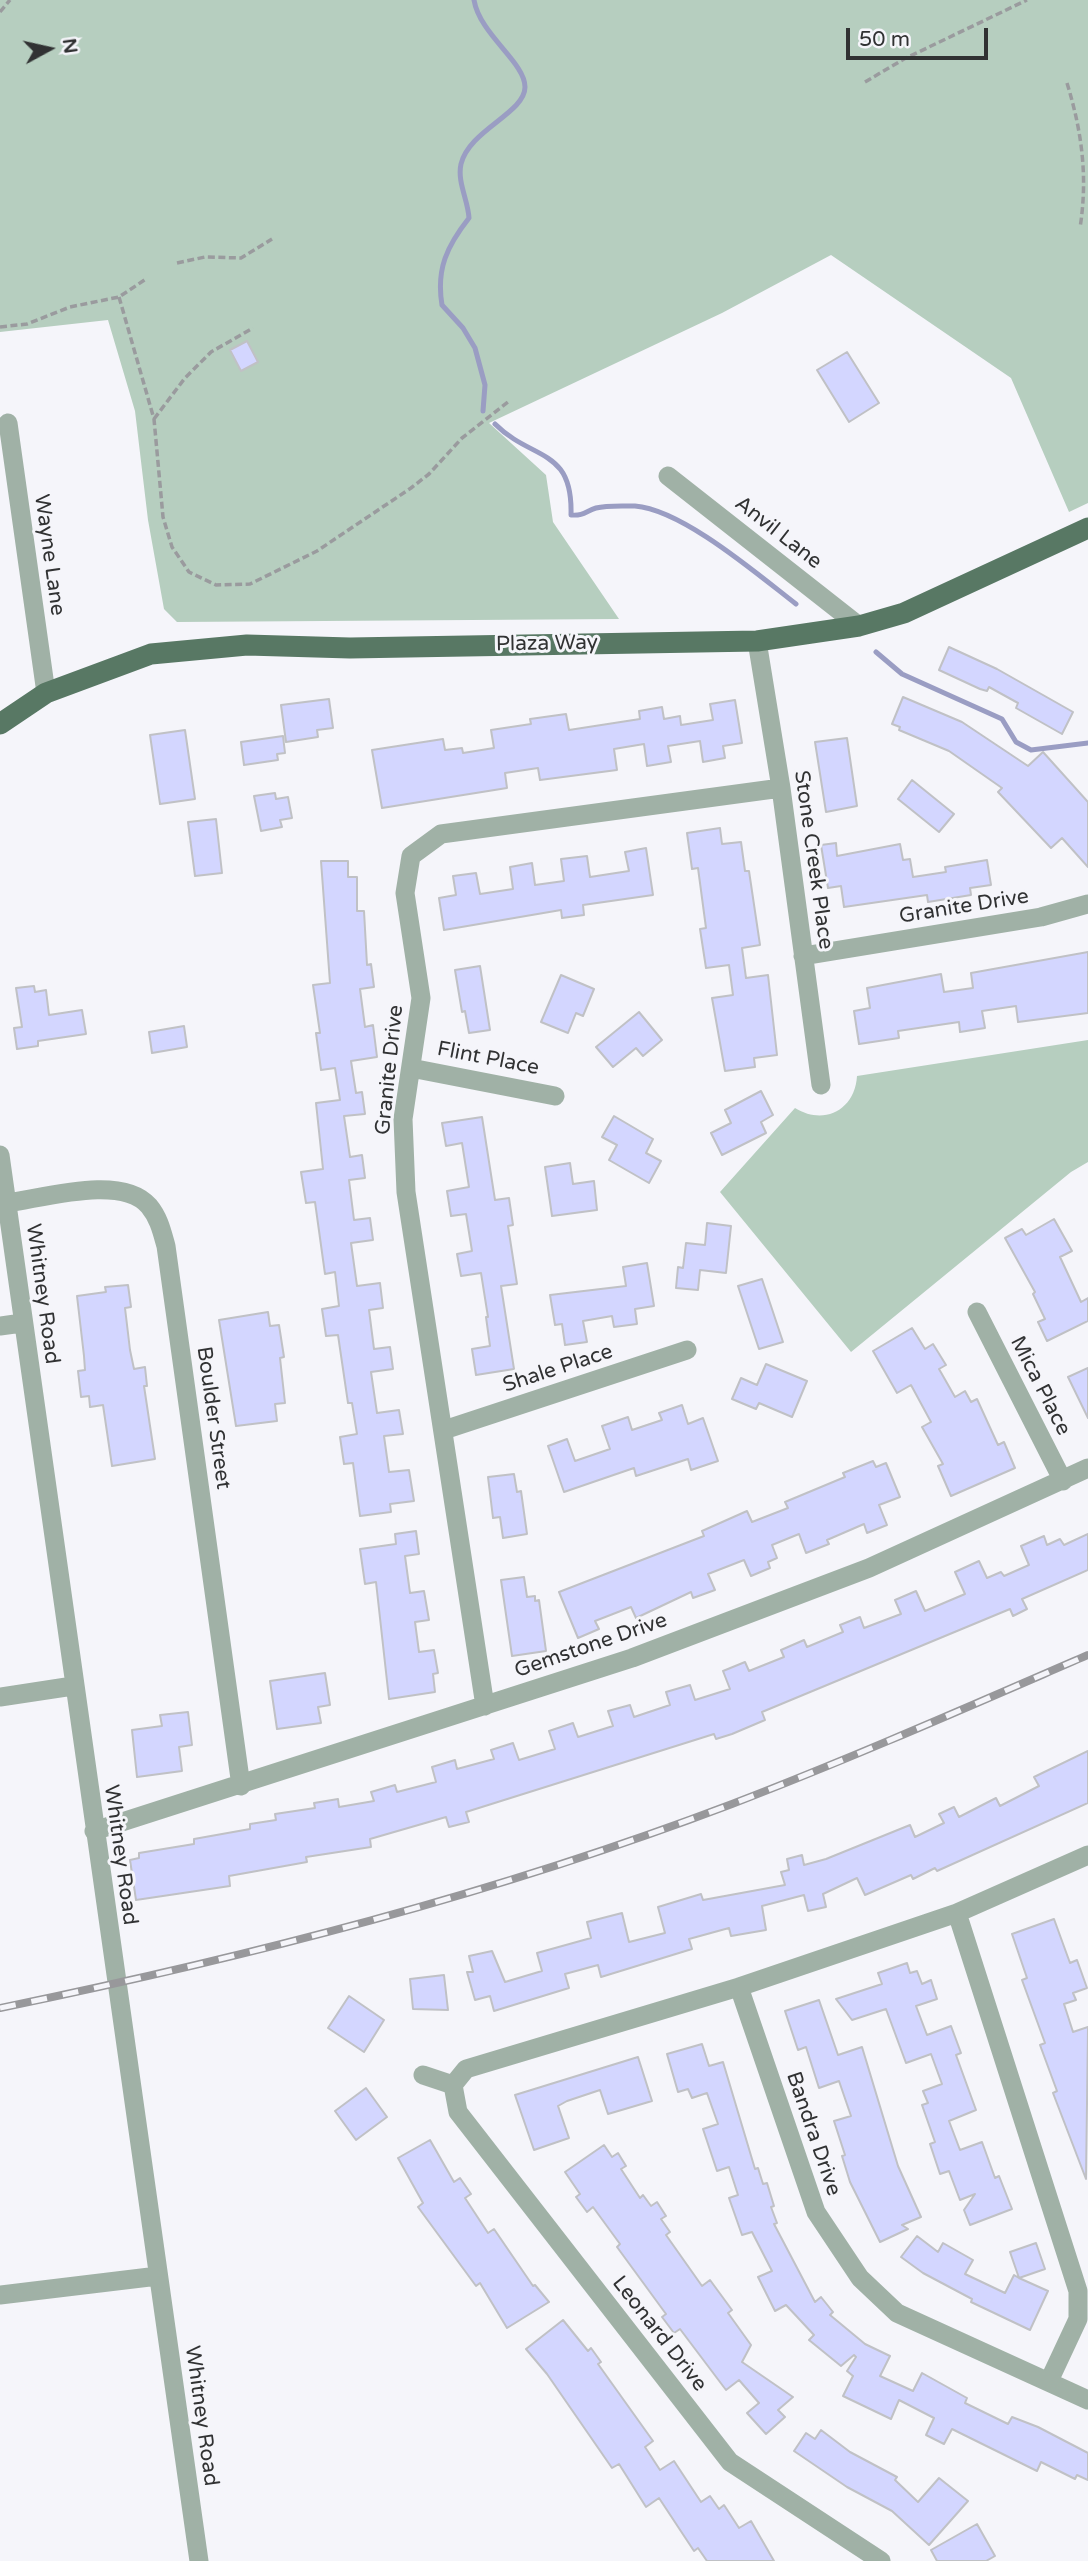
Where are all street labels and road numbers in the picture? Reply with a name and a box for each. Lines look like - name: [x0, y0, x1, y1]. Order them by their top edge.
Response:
- street label: Anvil Lane: [729, 491, 827, 575]
- street label: Wayne Lane: [28, 493, 70, 617]
- street label: Plaza Way: [496, 631, 598, 657]
- street label: Stone Creek Place: [788, 769, 838, 951]
- street label: Granite Drive: [897, 884, 1031, 930]
- street label: Granite Drive: [371, 1004, 409, 1136]
- street label: Flint Place: [435, 1037, 541, 1081]
- street label: Whitney Road: [20, 1222, 64, 1366]
- street label: Mica Place: [1004, 1332, 1076, 1440]
- street label: Shale Place: [500, 1339, 616, 1399]
- street label: Boulder Street: [191, 1345, 235, 1491]
- street label: Gemstone Drive: [511, 1608, 671, 1684]
- street label: Whitney Road: [98, 1783, 142, 1927]
- street label: Bandra Drive: [780, 2069, 846, 2199]
- street label: Leonard Drive: [606, 2271, 712, 2397]
- street label: Whitney Road: [179, 2344, 223, 2488]

